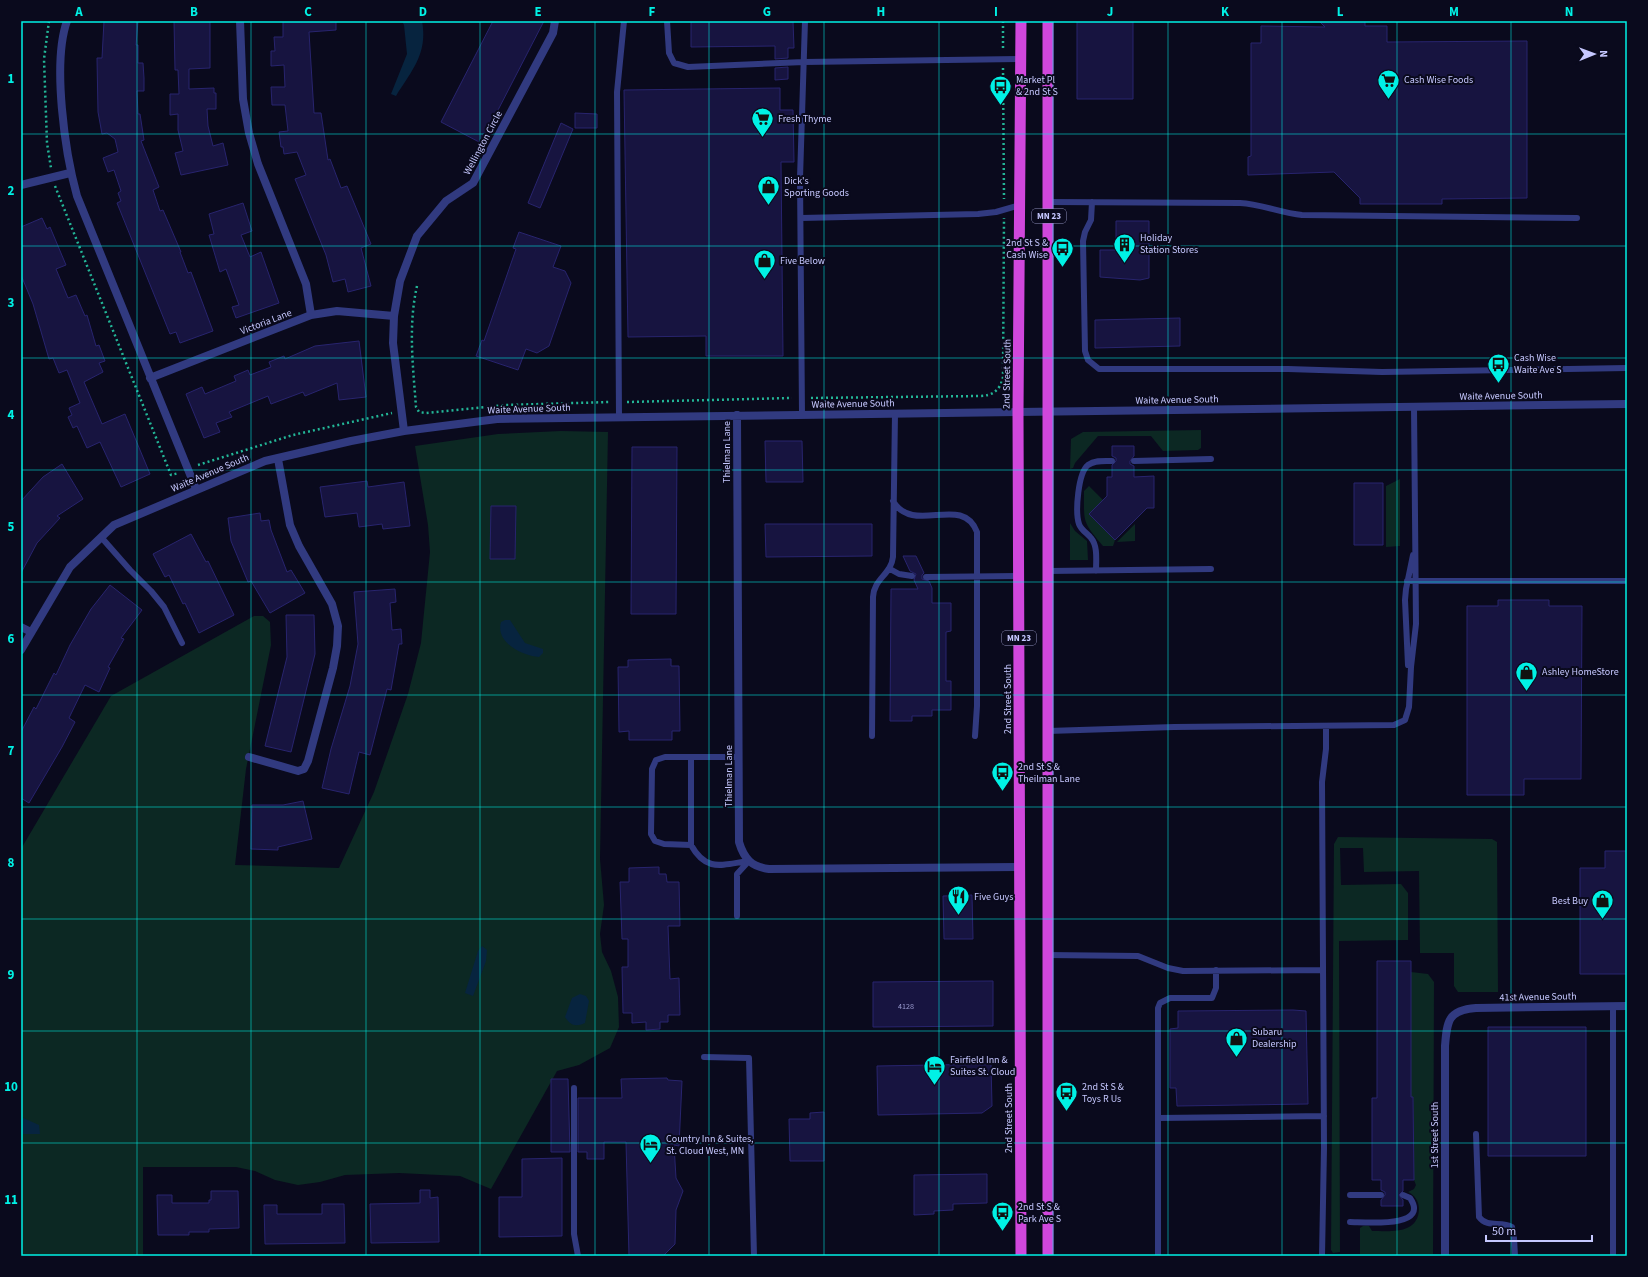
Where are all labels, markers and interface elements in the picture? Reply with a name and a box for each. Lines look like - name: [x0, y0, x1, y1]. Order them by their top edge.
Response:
- text: A: [74, 3, 83, 21]
- text: B: [190, 3, 198, 21]
- text: C: [304, 3, 312, 21]
- text: D: [419, 3, 427, 21]
- text: E: [534, 3, 542, 21]
- text: F: [649, 3, 656, 21]
- text: G: [763, 3, 771, 21]
- text: H: [877, 3, 885, 21]
- text: I: [994, 3, 998, 21]
- text: J: [1107, 3, 1113, 21]
- text: K: [1221, 3, 1230, 21]
- text: L: [1337, 3, 1344, 21]
- text: M: [1449, 3, 1459, 21]
- text: N: [1565, 3, 1573, 21]
- north arrow: [1574, 34, 1614, 74]
- text: N: [1596, 50, 1611, 58]
- supermarket icon: Cash Wise Foods: [1376, 67, 1402, 100]
- text: 1: [8, 70, 15, 88]
- bus stop icon: Market Pl & 2nd St S: [988, 73, 1014, 106]
- place label: Market Pl & 2nd St S: [1016, 73, 1058, 99]
- place label: Cash Wise Foods: [1404, 73, 1473, 87]
- supermarket icon: Fresh Thyme: [749, 106, 775, 139]
- street label: Wellington Circle: [460, 108, 506, 177]
- place label: Fresh Thyme: [778, 112, 831, 126]
- shop icon: Dick's Sporting Goods: [755, 174, 781, 207]
- place label: Dick's Sporting Goods: [784, 174, 849, 200]
- text: 2: [8, 182, 15, 200]
- road number: MN 23: [1032, 209, 1066, 223]
- building icon: Holiday Station Stores: [1112, 231, 1138, 264]
- place label: Holiday Station Stores: [1140, 231, 1198, 257]
- place label: 2nd St S & Cash Wise: [1006, 236, 1048, 262]
- bus stop icon: 2nd St S & Cash Wise: [1050, 236, 1076, 269]
- shop icon: Five Below: [751, 248, 777, 281]
- place label: Five Below: [780, 254, 825, 268]
- text: 3: [8, 294, 15, 312]
- street label: Victoria Lane: [238, 306, 294, 338]
- street label: 2nd Street South: [999, 339, 1015, 409]
- bus stop icon: Cash Wise Waite Ave S: [1486, 351, 1512, 384]
- place label: Cash Wise Waite Ave S: [1514, 351, 1562, 377]
- street label: Waite Avenue South: [1459, 388, 1543, 404]
- street label: Waite Avenue South: [1135, 392, 1219, 408]
- street label: Waite Avenue South: [811, 396, 895, 412]
- street label: Waite Avenue South: [487, 401, 571, 417]
- text: 4: [8, 406, 15, 424]
- street label: Thielman Lane: [720, 421, 734, 483]
- street label: Waite Avenue South: [169, 450, 251, 496]
- text: 5: [8, 518, 15, 536]
- text: 6: [8, 630, 15, 648]
- road number: MN 23: [1002, 631, 1036, 645]
- shop icon: Ashley HomeStore: [1514, 659, 1540, 692]
- street label: 2nd Street South: [1001, 664, 1015, 734]
- place label: Ashley HomeStore: [1542, 665, 1619, 679]
- text: 7: [8, 742, 15, 760]
- street label: Thielman Lane: [722, 745, 736, 807]
- bus stop icon: 2nd St S & Theilman Lane: [989, 760, 1015, 793]
- place label: 2nd St S & Theilman Lane: [1018, 760, 1080, 786]
- text: 8: [8, 854, 15, 872]
- restaurant icon: Five Guys: [945, 884, 971, 917]
- shop icon: Best Buy: [1590, 888, 1616, 921]
- place label: Five Guys: [974, 890, 1013, 904]
- place label: Best Buy: [1552, 894, 1588, 908]
- text: 9: [8, 966, 15, 984]
- street label: 41st Avenue South: [1499, 989, 1577, 1005]
- house number: 4128: [898, 1001, 914, 1012]
- shop icon: Subaru Dealership: [1223, 1025, 1249, 1058]
- place label: Subaru Dealership: [1252, 1025, 1297, 1051]
- hotel icon: Fairfield Inn & Suites St. Cloud: [921, 1053, 947, 1086]
- place label: Fairfield Inn & Suites St. Cloud: [950, 1053, 1015, 1079]
- text: 10: [4, 1078, 18, 1096]
- bus stop icon: 2nd St S & Toys R Us: [1053, 1080, 1079, 1113]
- place label: 2nd St S & Toys R Us: [1082, 1080, 1124, 1106]
- street label: 2nd Street South: [1002, 1083, 1016, 1153]
- street label: 1st Street South: [1428, 1102, 1442, 1168]
- hotel icon: Country Inn & Suites, St. Cloud West, MN: [638, 1132, 664, 1165]
- place label: Country Inn & Suites, St. Cloud West, MN: [666, 1132, 754, 1158]
- text: 11: [4, 1191, 18, 1209]
- bus stop icon: 2nd St S & Park Ave S: [989, 1200, 1015, 1233]
- place label: 2nd St S & Park Ave S: [1018, 1200, 1061, 1226]
- scale bar: [1486, 1217, 1592, 1243]
- text: 50 m: [1492, 1223, 1516, 1240]

